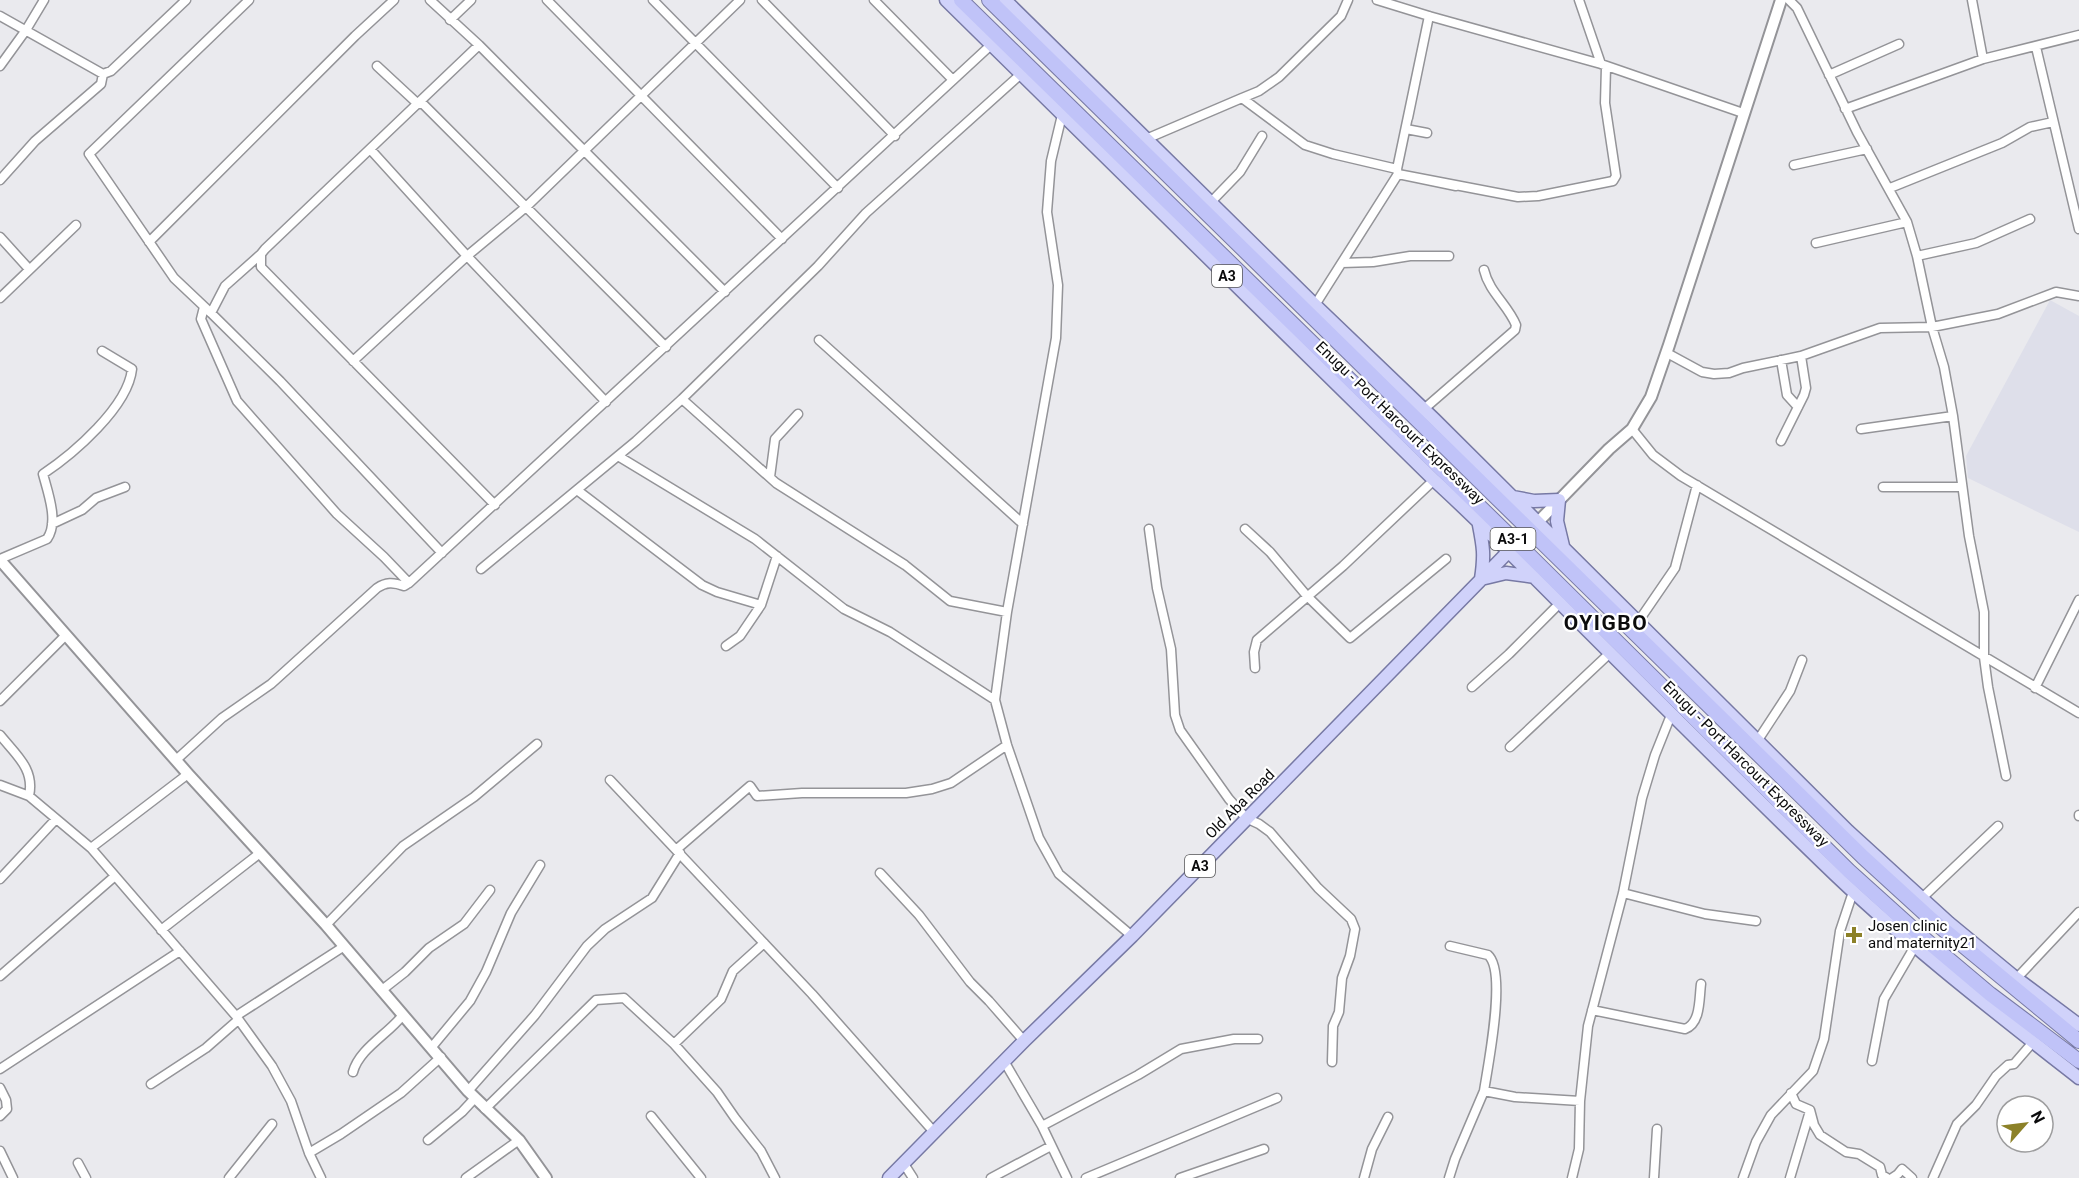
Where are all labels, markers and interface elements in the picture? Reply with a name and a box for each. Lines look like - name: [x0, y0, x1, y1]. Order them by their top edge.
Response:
- road number: A3: [1212, 265, 1242, 287]
- street label: Enugu - Port Harcourt Expressway: [1312, 338, 1488, 508]
- road number: A3-1: [1490, 528, 1536, 550]
- district label: OYIGBO: [1564, 611, 1648, 635]
- street label: Enugu - Port Harcourt Expressway: [1659, 677, 1833, 851]
- street label: Old Aba Road: [1202, 766, 1278, 842]
- road number: A3: [1185, 855, 1215, 877]
- place label: Josen clinic and maternity21: [1868, 917, 1977, 952]
- marker: Josen clinic and maternity21: [1845, 926, 1863, 944]
- north arrow: [1995, 1094, 2055, 1154]
- text: N: [2027, 1108, 2049, 1127]

